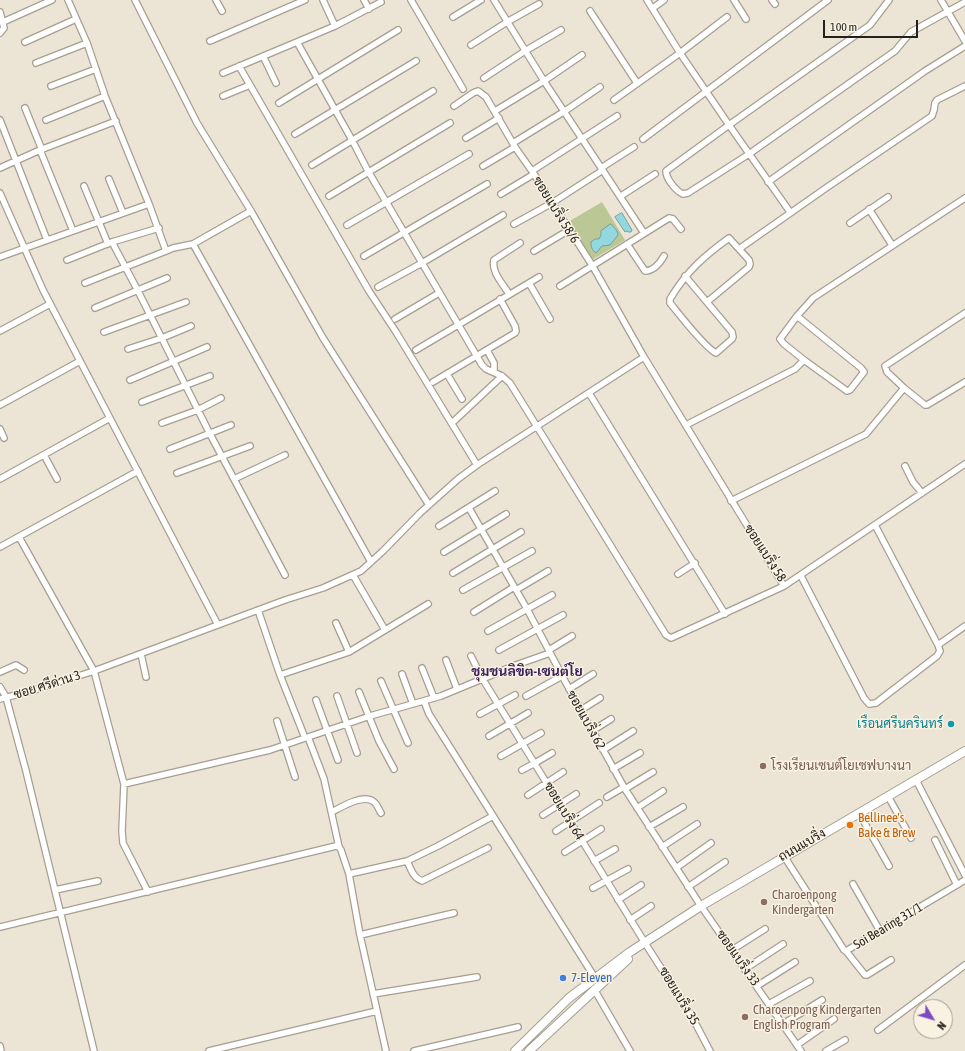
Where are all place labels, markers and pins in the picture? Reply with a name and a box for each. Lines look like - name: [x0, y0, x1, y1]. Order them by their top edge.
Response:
- place label: เรือนศรีนครินทร์: [857, 716, 943, 732]
- marker: เรือนศรีนครินทร์: [946, 719, 956, 729]
- place label: โรงเรียนเซนต์โยเซฟบางนา: [771, 758, 911, 774]
- marker: โรงเรียนเซนต์โยเซฟบางนา: [758, 761, 768, 771]
- place label: Bellinee's Bake & Brew: [858, 810, 915, 841]
- marker: Bellinee's Bake & Brew: [845, 820, 855, 830]
- place label: Charoenpong Kindergarten: [772, 887, 837, 918]
- marker: Charoenpong Kindergarten: [759, 897, 769, 907]
- place label: 7-Eleven: [571, 970, 612, 986]
- marker: 7-Eleven: [558, 973, 568, 983]
- place label: Charoenpong Kindergarten English Program: [753, 1002, 881, 1033]
- marker: Charoenpong Kindergarten English Program: [740, 1012, 750, 1022]

